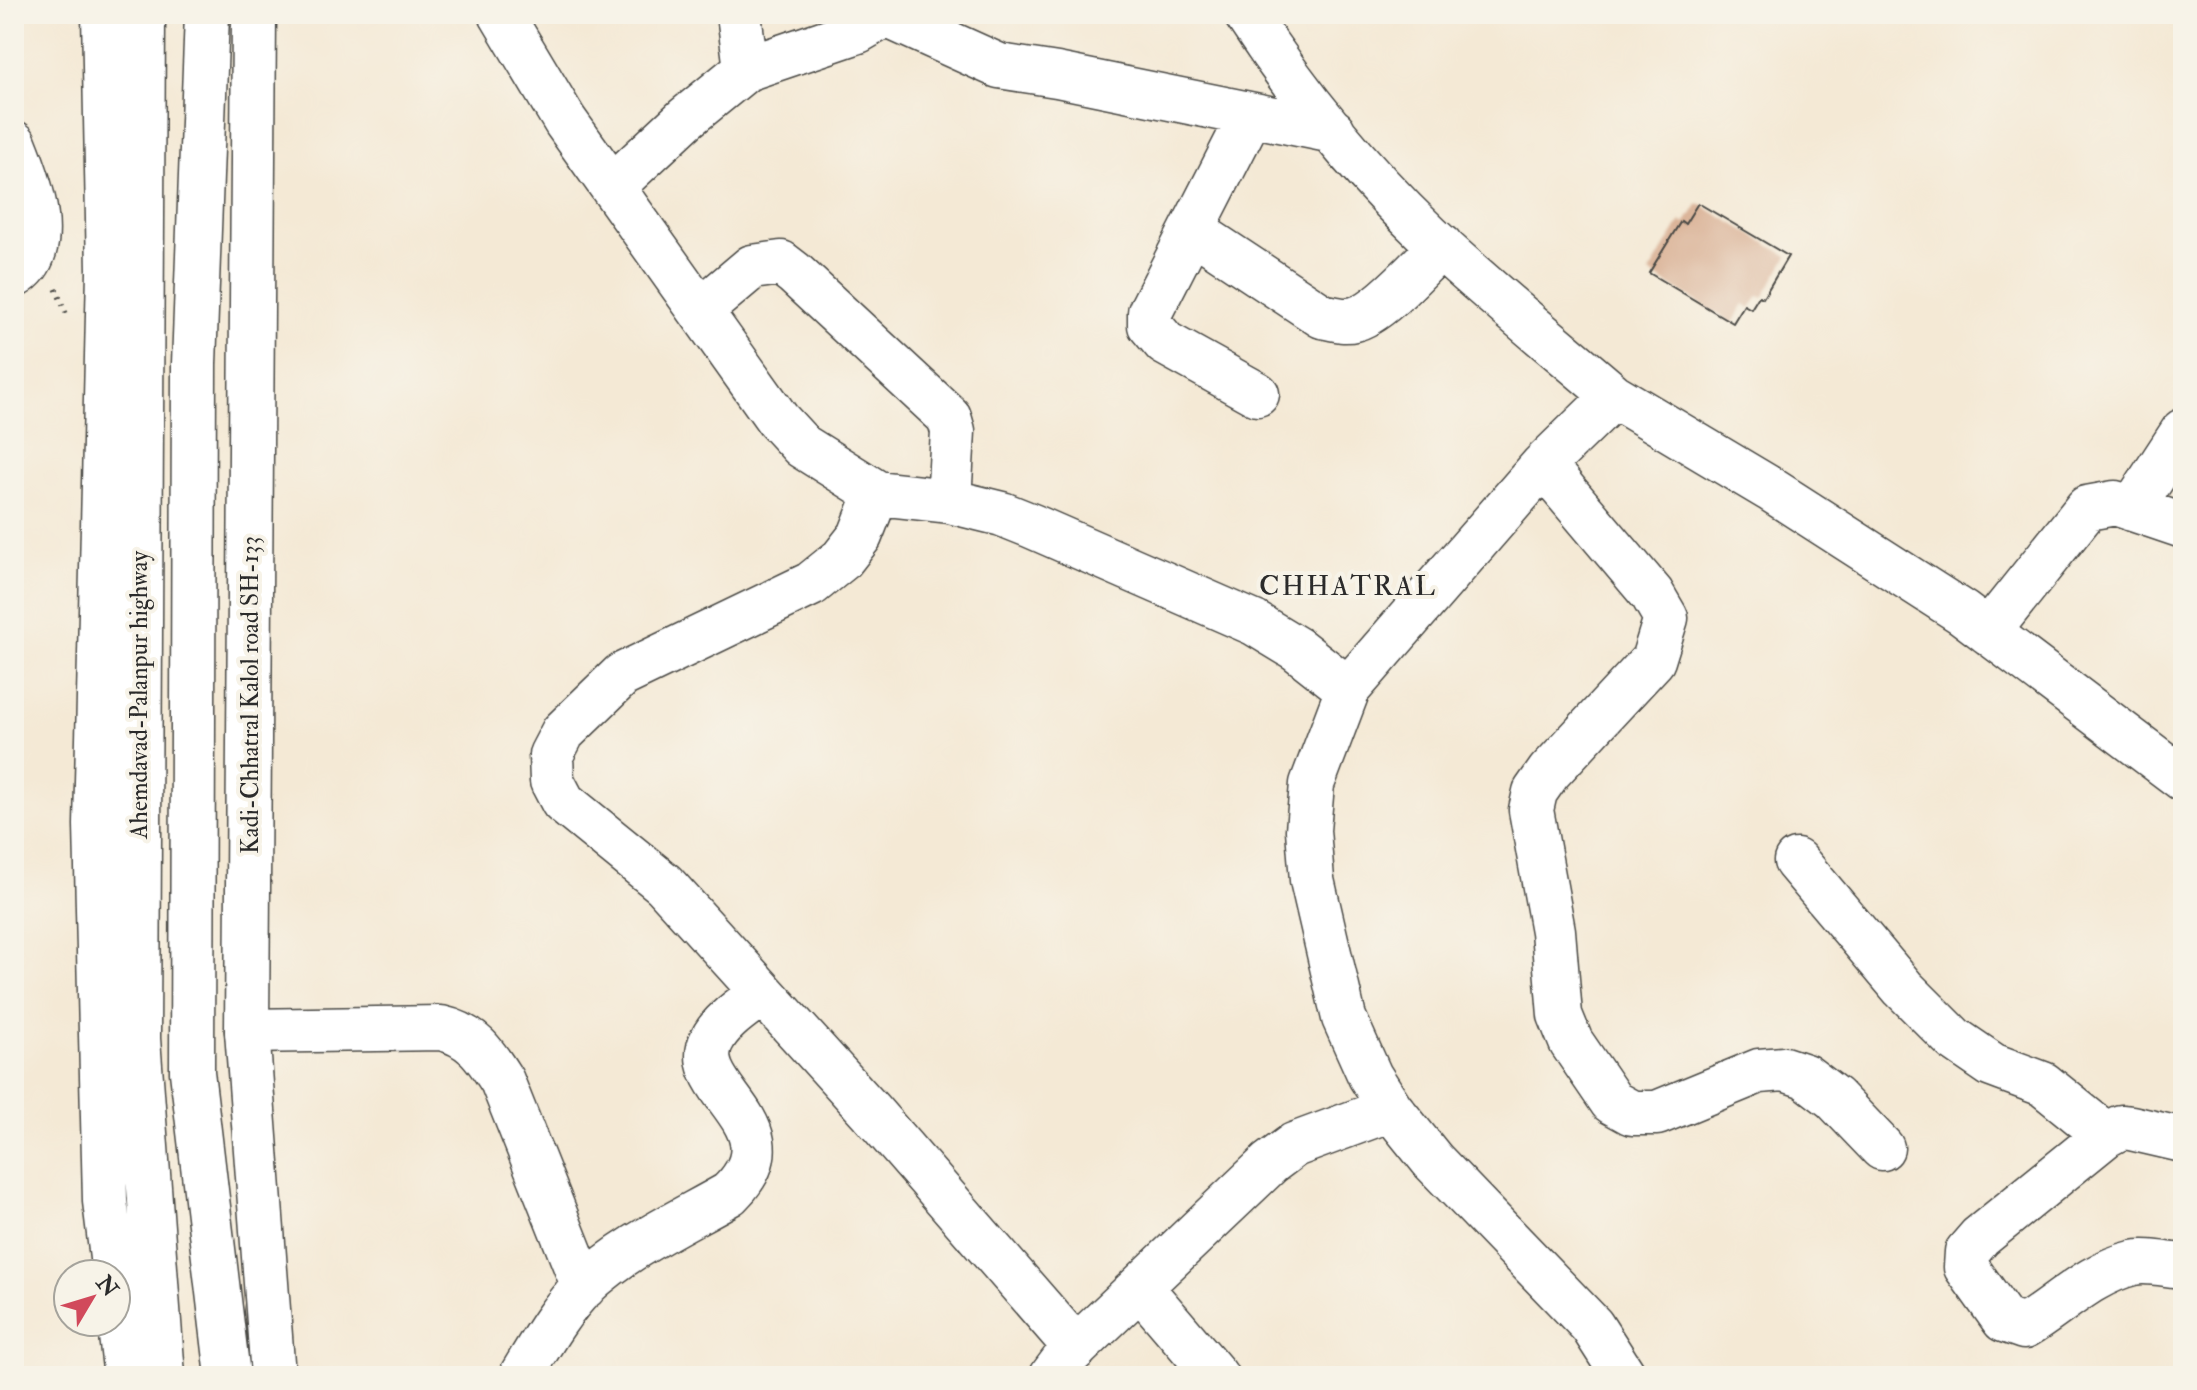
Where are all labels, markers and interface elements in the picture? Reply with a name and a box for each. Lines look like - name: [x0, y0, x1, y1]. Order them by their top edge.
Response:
- street label: Kadi-Chhatral Kalol road SH-133: [235, 536, 266, 854]
- street label: Ahemdavad-Palanpur highway: [124, 551, 155, 840]
- district label: CHHATRAL: [1259, 569, 1437, 604]
- north arrow: [52, 1258, 132, 1338]
- text: N: [89, 1269, 124, 1303]

